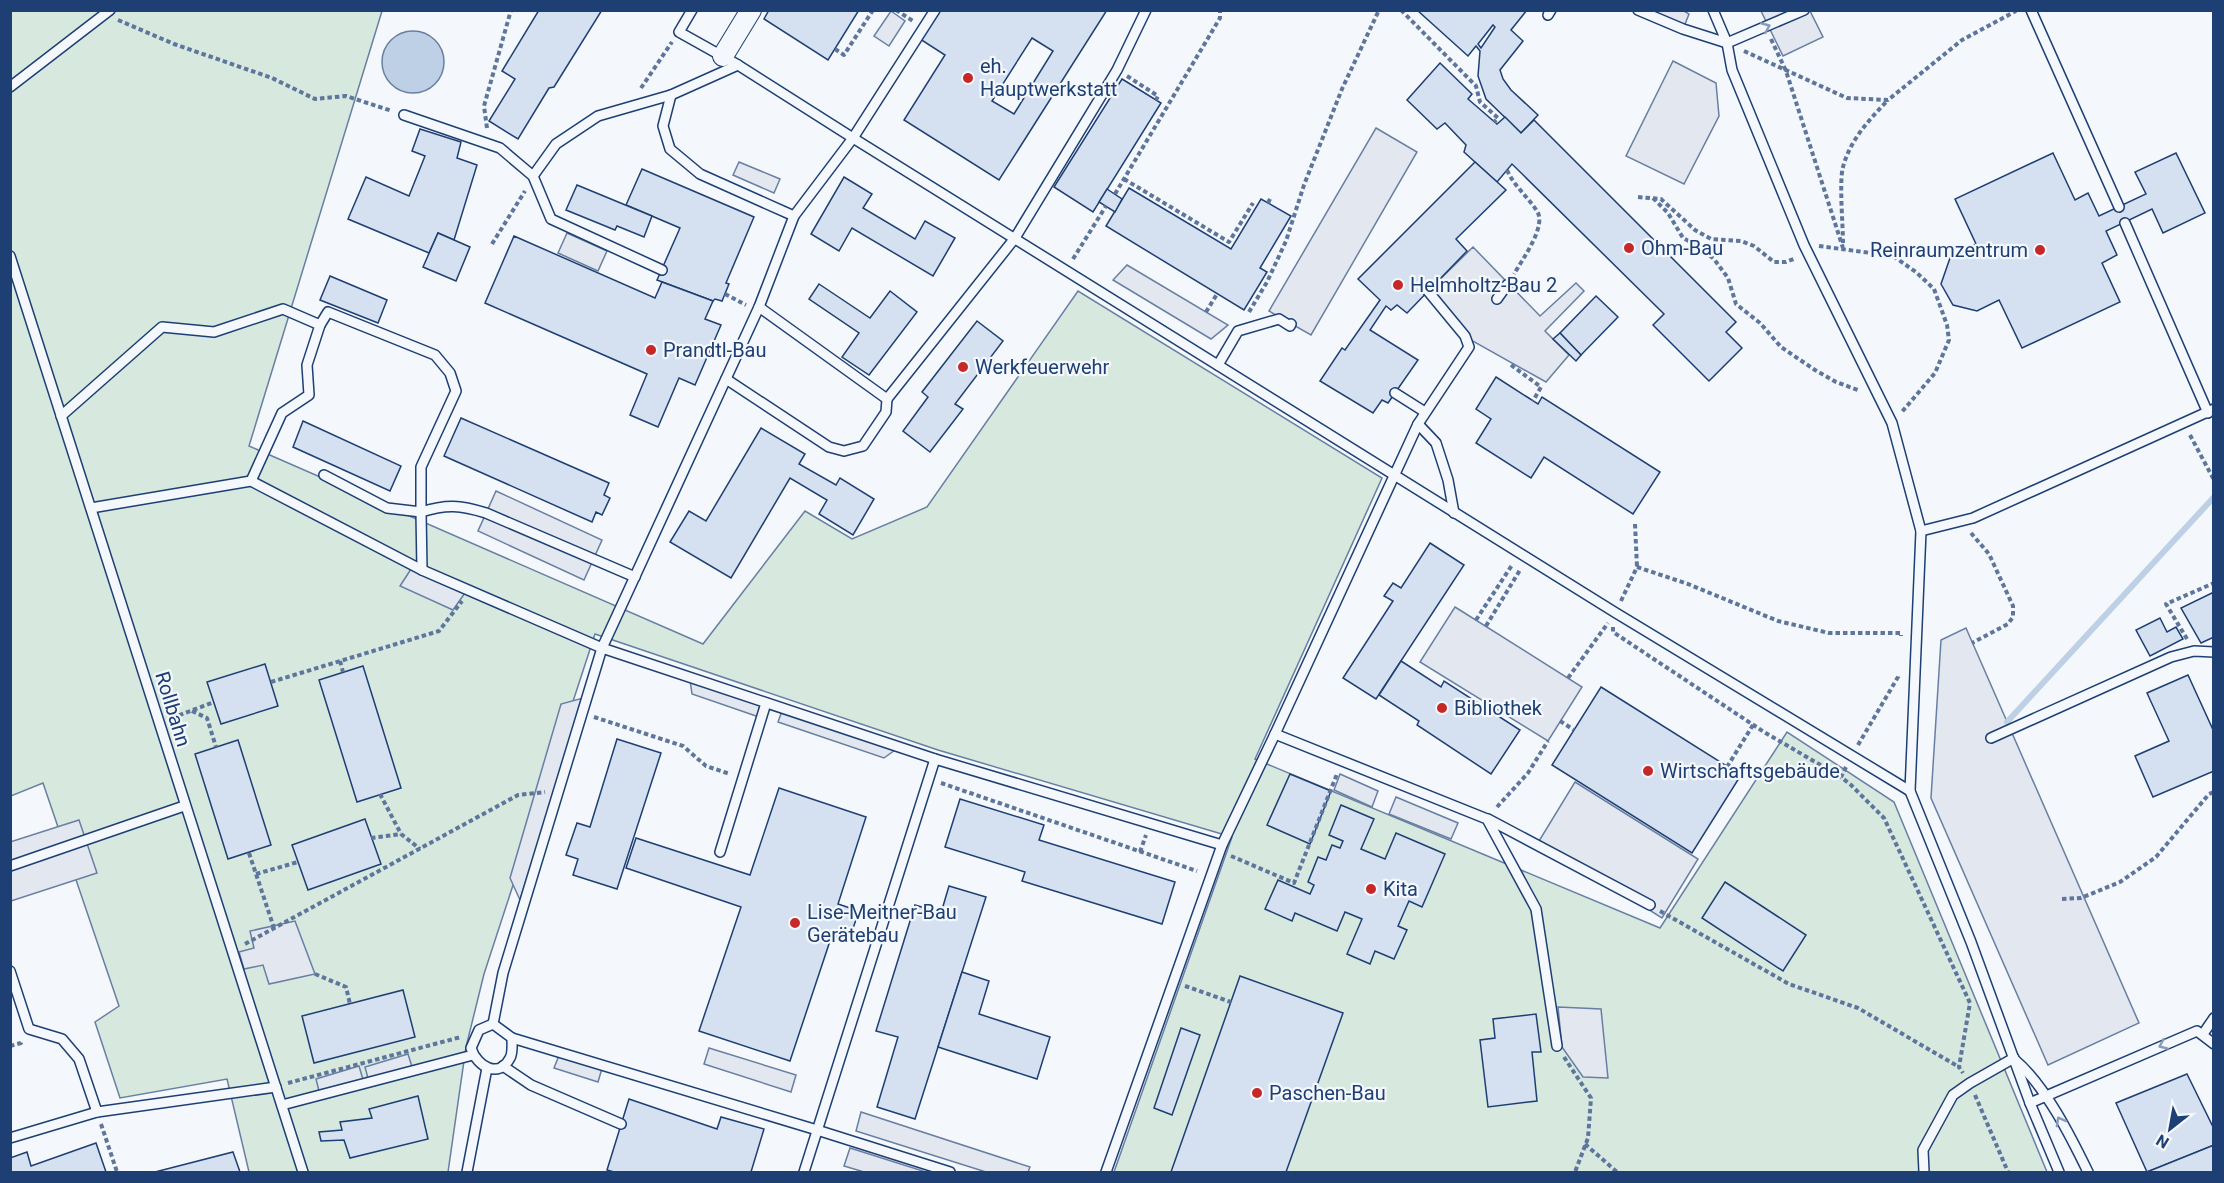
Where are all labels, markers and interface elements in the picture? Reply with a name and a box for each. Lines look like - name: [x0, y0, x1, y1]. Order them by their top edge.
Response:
- one-way arrow: [1759, 22, 1770, 34]
- place label: eh. Hauptwerkstatt: [980, 54, 1117, 101]
- marker: eh. Hauptwerkstatt: [961, 71, 975, 85]
- place label: Ohm-Bau: [1641, 236, 1723, 260]
- place label: Reinraumzentrum: [1870, 238, 2028, 262]
- marker: Ohm-Bau: [1622, 241, 1636, 255]
- marker: Reinraumzentrum: [2033, 243, 2047, 257]
- place label: Helmholtz-Bau 2: [1410, 273, 1557, 297]
- marker: Helmholtz-Bau 2: [1391, 278, 1405, 292]
- place label: Prandtl-Bau: [663, 338, 767, 362]
- marker: Prandtl-Bau: [644, 343, 658, 357]
- place label: Werkfeuerwehr: [975, 355, 1110, 379]
- marker: Werkfeuerwehr: [956, 360, 970, 374]
- street label: Rollbahn: [150, 668, 196, 750]
- place label: Bibliothek: [1454, 696, 1543, 720]
- marker: Bibliothek: [1435, 701, 1449, 715]
- place label: Wirtschaftsgebäude: [1660, 759, 1840, 783]
- marker: Wirtschaftsgebäude: [1641, 764, 1655, 778]
- place label: Kita: [1383, 877, 1418, 901]
- marker: Kita: [1364, 882, 1378, 896]
- place label: Lise-Meitner-Bau Gerätebau: [807, 900, 957, 947]
- marker: Lise-Meitner-Bau Gerätebau: [788, 916, 802, 930]
- one-way arrow: [2158, 1038, 2169, 1050]
- place label: Paschen-Bau: [1269, 1081, 1386, 1105]
- marker: Paschen-Bau: [1250, 1086, 1264, 1100]
- north arrow: [2140, 1099, 2200, 1159]
- one-way arrow: [2056, 1117, 2067, 1127]
- text: N: [2153, 1130, 2172, 1152]

